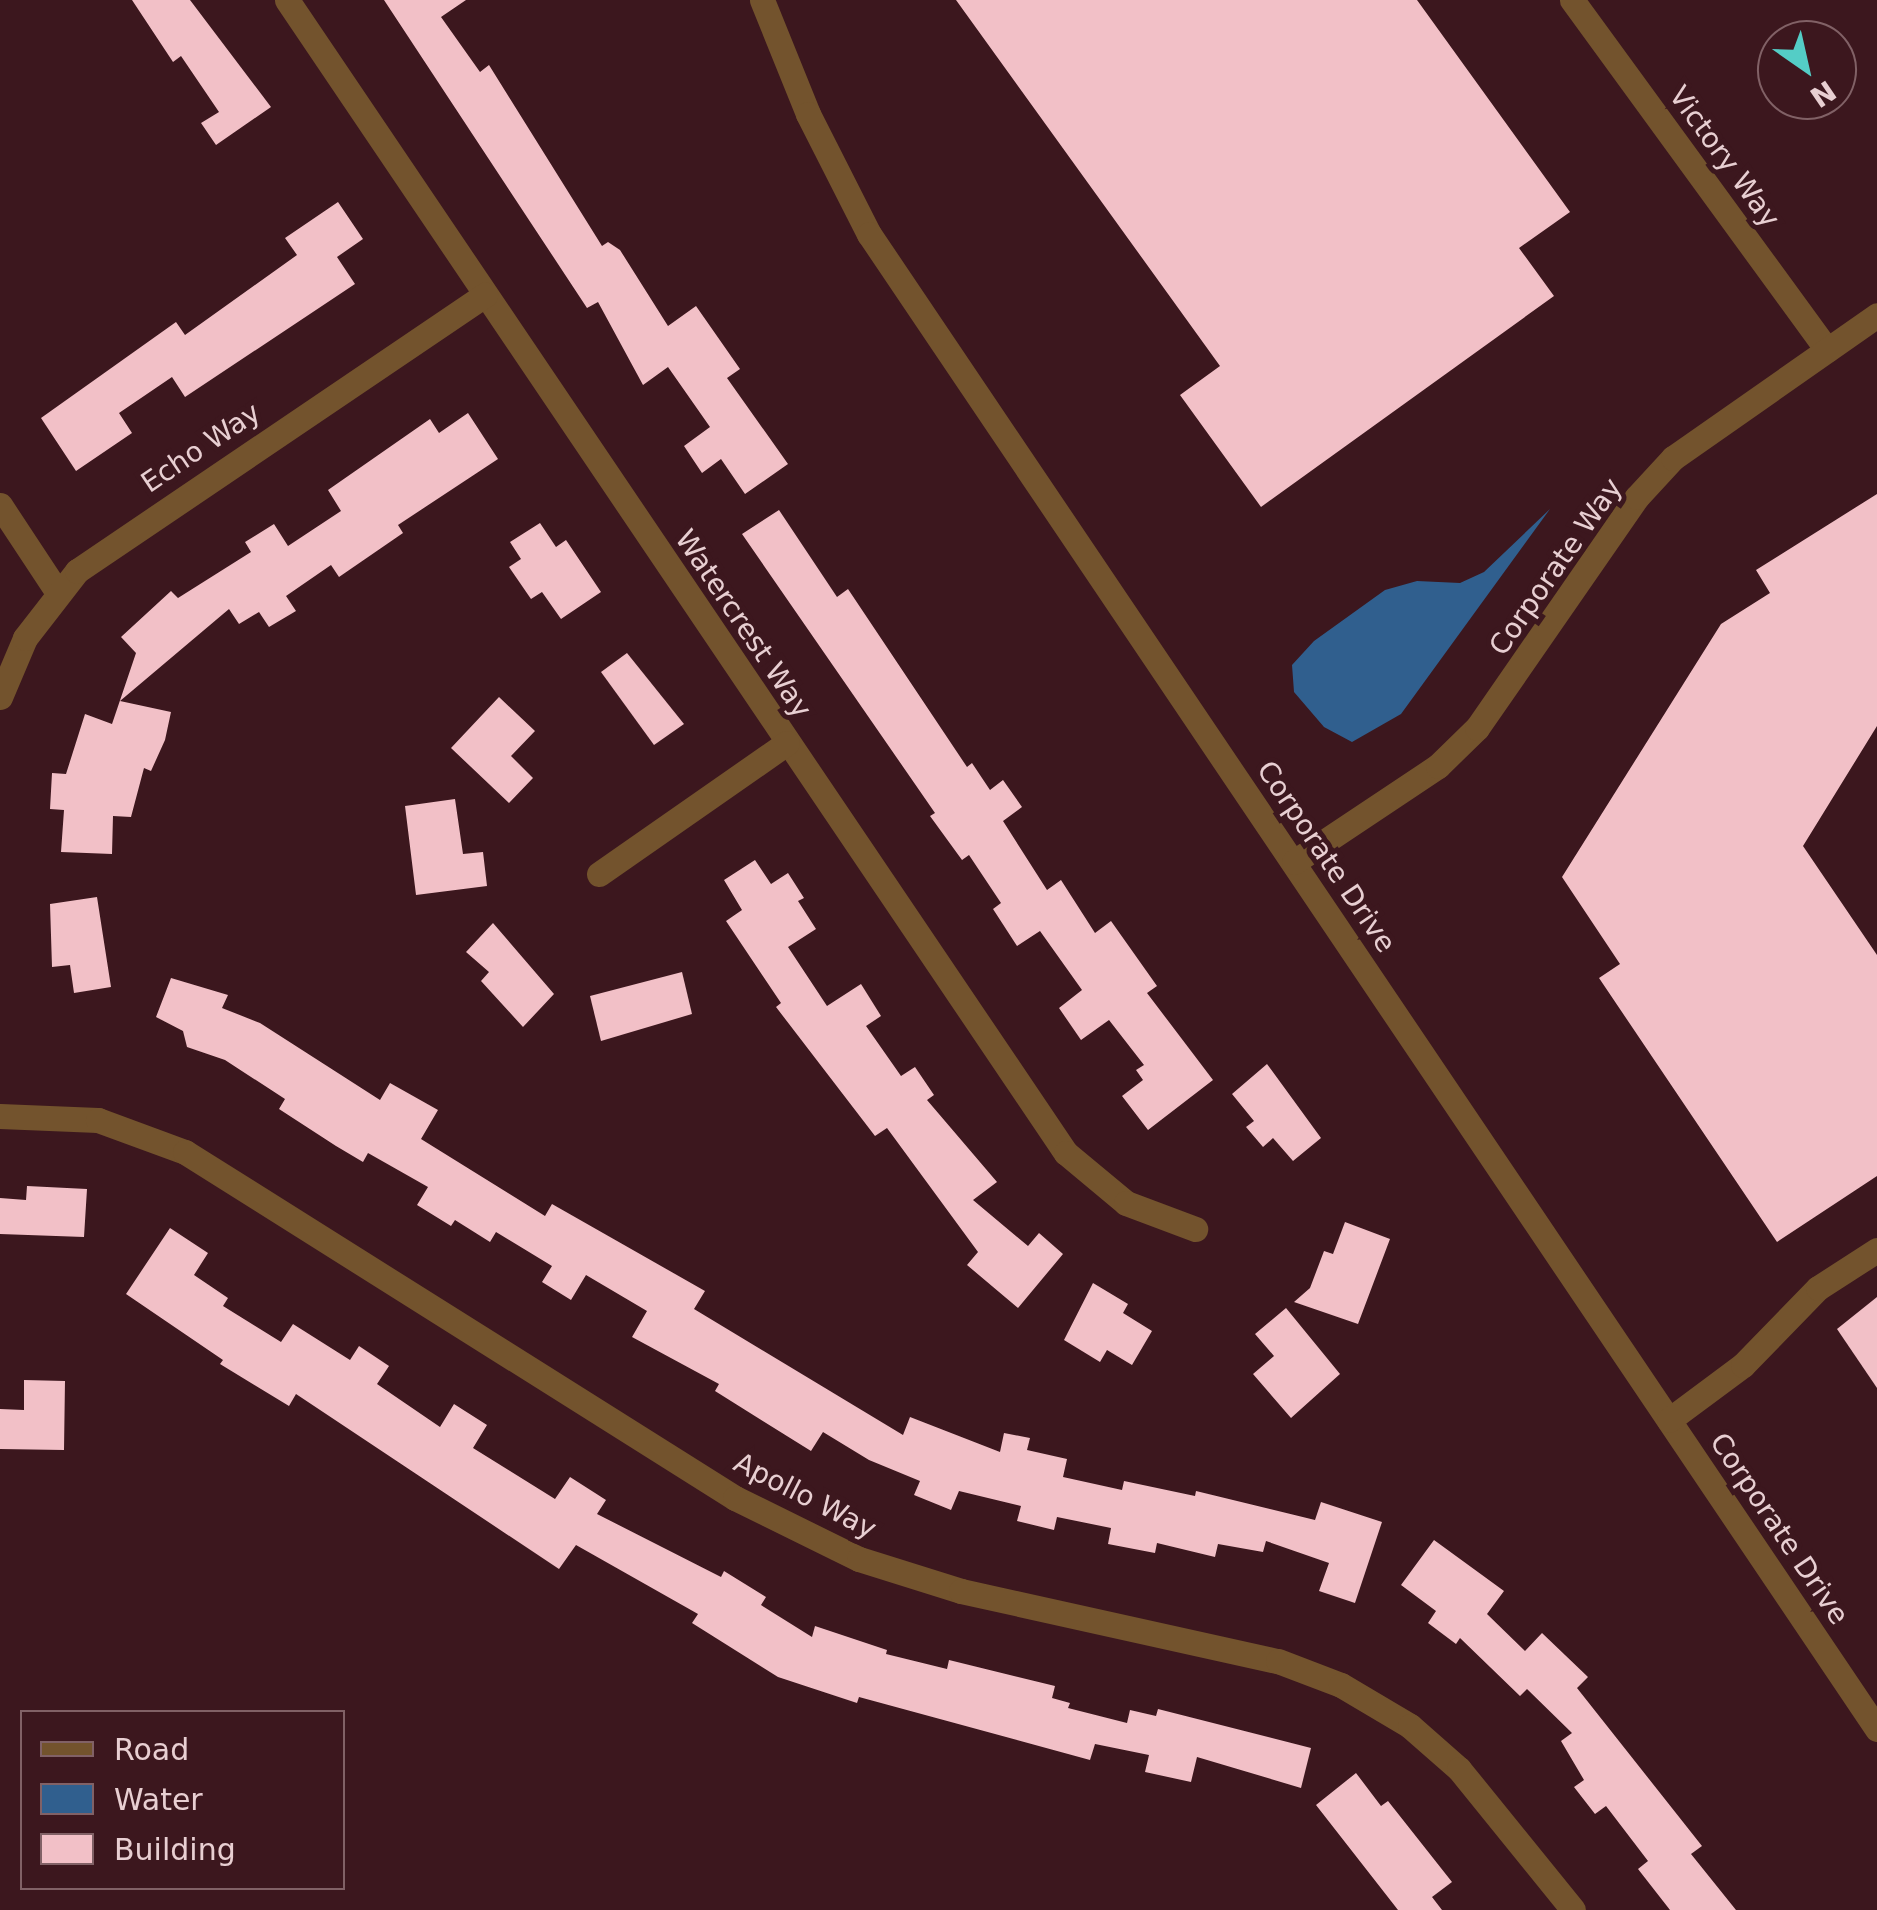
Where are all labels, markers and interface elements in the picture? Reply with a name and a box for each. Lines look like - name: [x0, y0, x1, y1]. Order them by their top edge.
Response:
- north arrow: [1757, 20, 1857, 120]
- text: N: [1804, 73, 1842, 114]
- street label: Victory Way: [1661, 80, 1787, 234]
- street label: Echo Way: [135, 396, 267, 500]
- street label: Corporate Way: [1482, 472, 1630, 662]
- street label: Watercrest Way: [668, 524, 818, 724]
- street label: Corporate Drive: [1250, 755, 1402, 959]
- street label: Corporate Drive: [1703, 1427, 1855, 1631]
- street label: Apollo Way: [728, 1446, 882, 1546]
- legend: [20, 1710, 345, 1890]
- text: Road: [114, 1732, 189, 1767]
- text: Water: [114, 1782, 203, 1817]
- text: Building: [114, 1832, 236, 1867]

